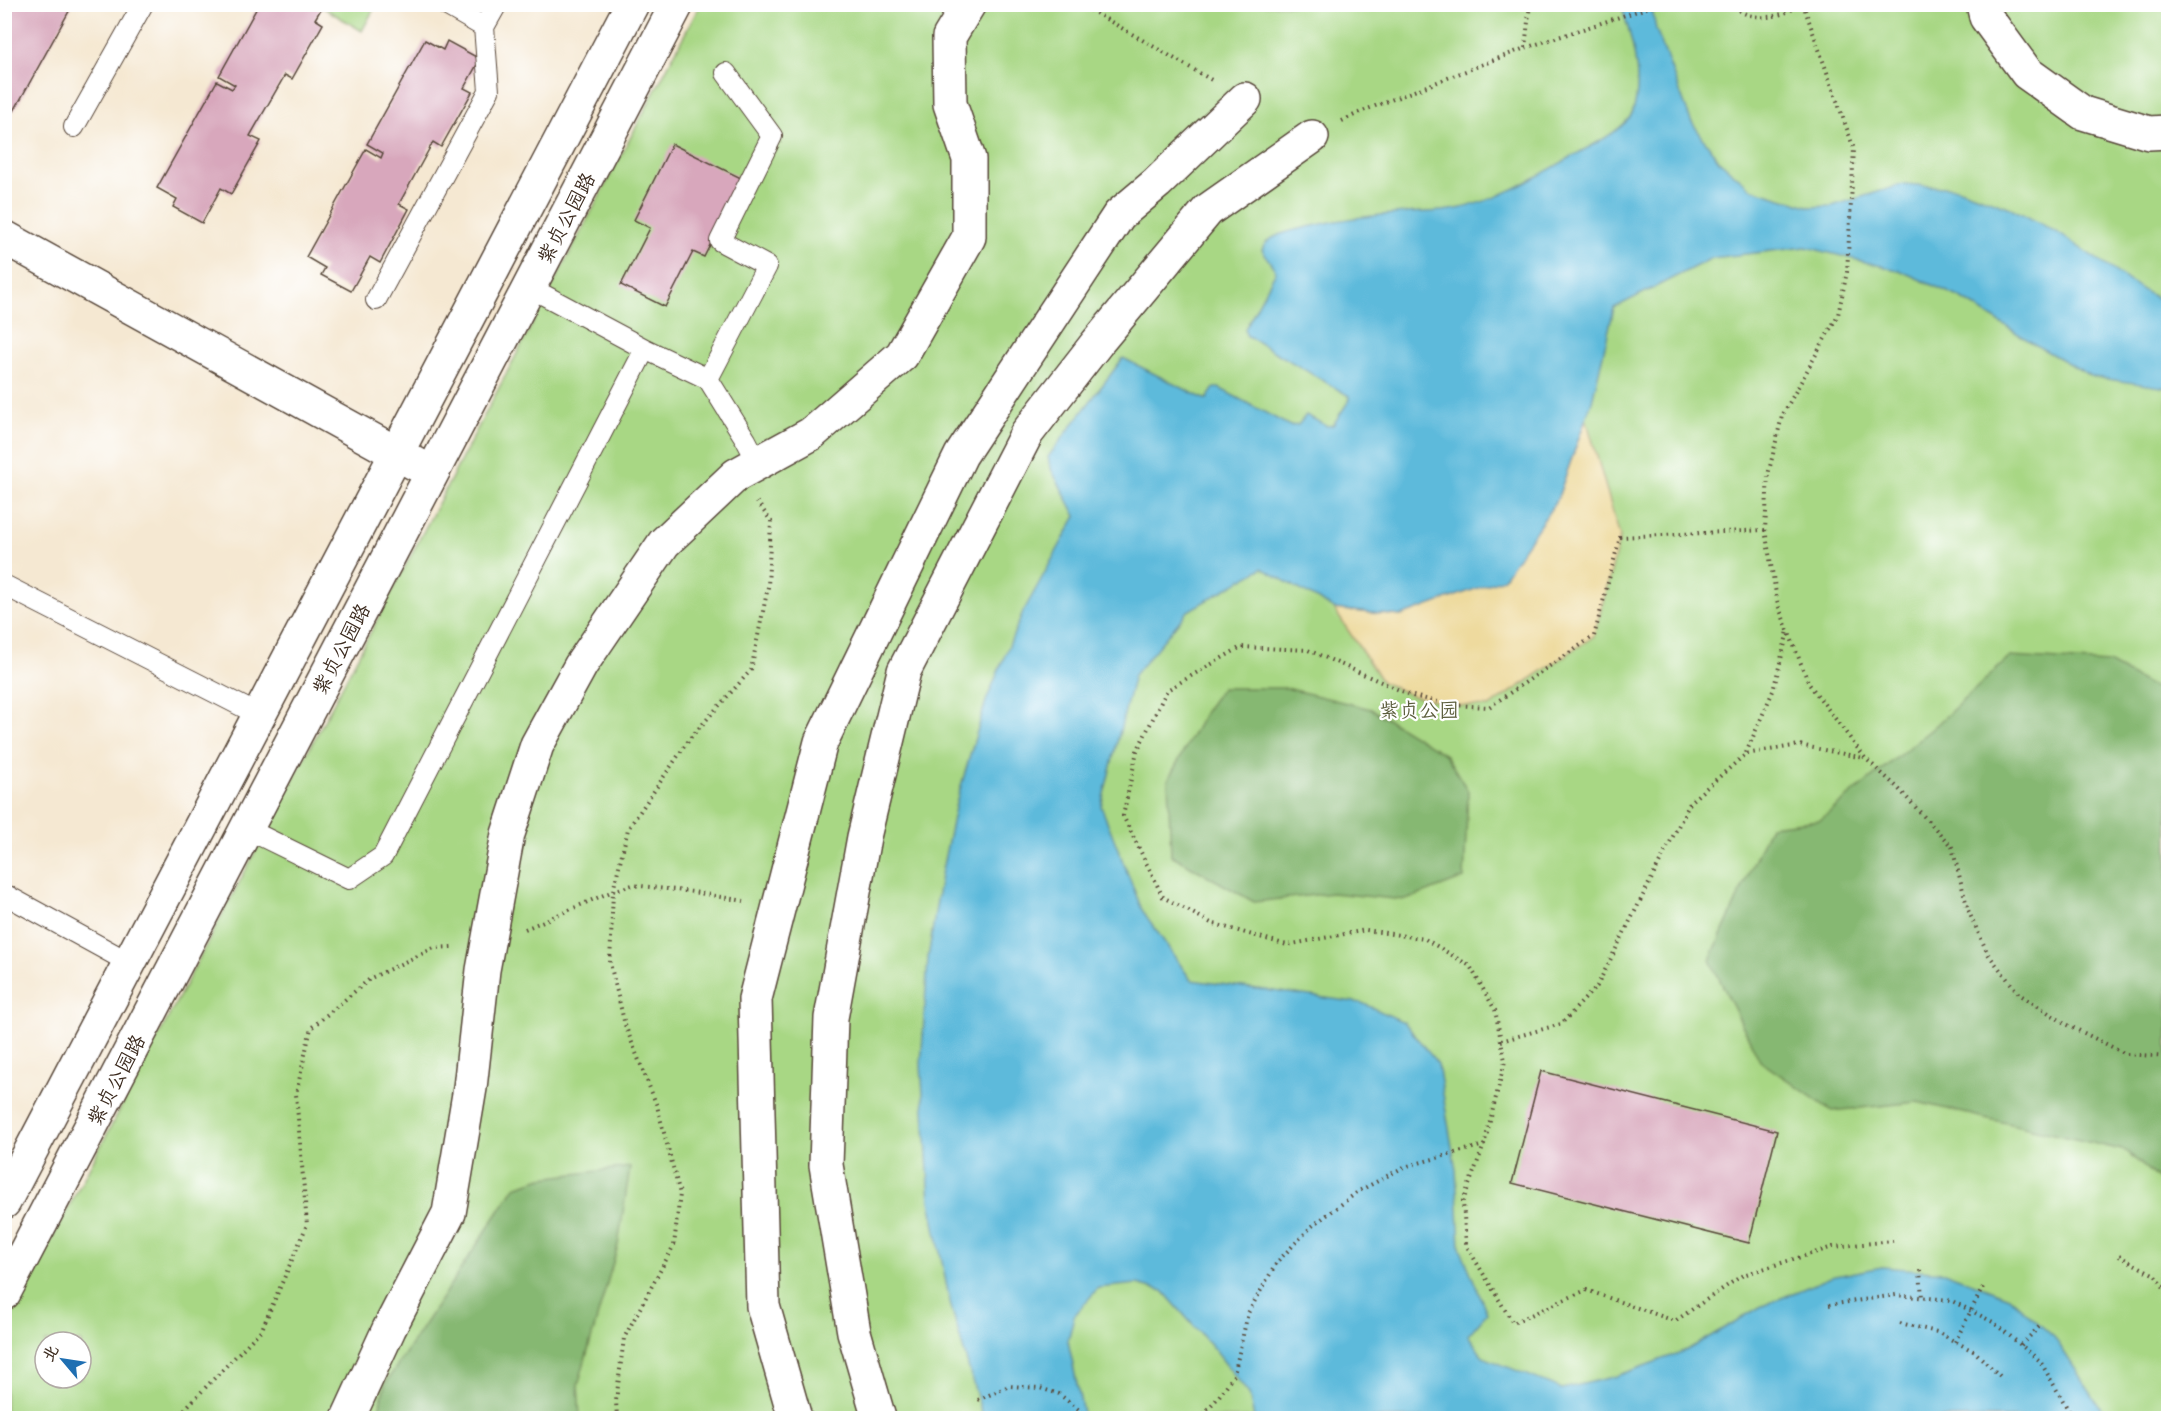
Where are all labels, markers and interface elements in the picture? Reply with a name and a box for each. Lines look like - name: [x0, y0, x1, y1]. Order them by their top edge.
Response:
- street label: 紫贞公园路: [528, 165, 602, 269]
- street label: 紫贞公园路: [303, 596, 377, 700]
- park label: 紫贞公园: [1379, 694, 1459, 724]
- street label: 紫贞公园路: [78, 1027, 152, 1131]
- north arrow: [33, 1330, 93, 1390]
- text: 北: [35, 1339, 63, 1365]

